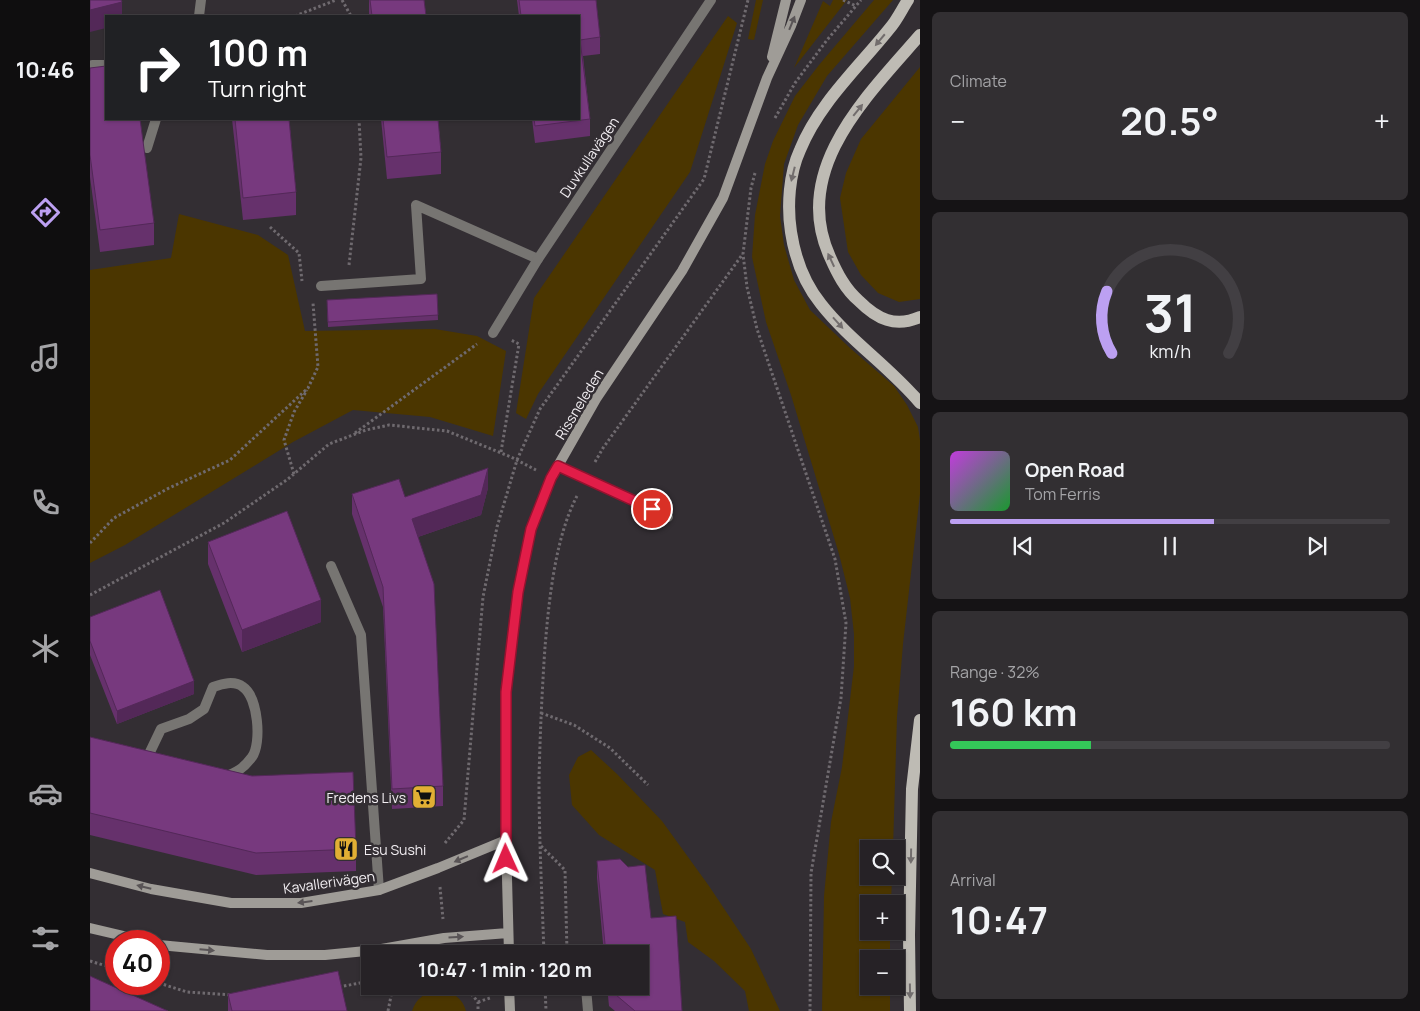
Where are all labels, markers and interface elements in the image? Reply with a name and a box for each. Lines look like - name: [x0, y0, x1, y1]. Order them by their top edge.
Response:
- one-way arrow: [789, 16, 796, 31]
- text: 100 m: [208, 29, 308, 77]
- one-way arrow: [875, 33, 886, 46]
- icon: right: [125, 35, 190, 100]
- text: 10:46: [16, 55, 74, 85]
- text: Climate: [950, 70, 1007, 92]
- text: Turn right: [208, 74, 306, 104]
- text: 20.5°: [1120, 94, 1219, 146]
- text: −: [950, 102, 965, 140]
- text: +: [1374, 102, 1390, 140]
- one-way arrow: [852, 103, 863, 116]
- street label: Duvkullavägen: [555, 113, 623, 201]
- one-way arrow: [789, 167, 797, 182]
- icon: directions: [28, 195, 63, 230]
- one-way arrow: [827, 253, 835, 267]
- text: 31: [1143, 277, 1197, 348]
- one-way arrow: [832, 317, 844, 329]
- text: km/h: [1149, 339, 1191, 363]
- icon: music: [28, 340, 63, 375]
- street label: Rissneleden: [550, 365, 608, 443]
- text: Open Road: [1025, 457, 1125, 483]
- text: Tom Ferris: [1025, 483, 1100, 505]
- icon: phone: [28, 485, 63, 520]
- pin: [631, 488, 673, 530]
- icon: arrive: [638, 495, 666, 523]
- icon: previous: [1009, 532, 1037, 560]
- icon: pause: [1156, 532, 1184, 560]
- icon: next: [1303, 532, 1331, 560]
- icon: climate: [28, 631, 63, 666]
- text: Range · 32%: [950, 661, 1040, 683]
- text: 160 km: [950, 685, 1077, 737]
- icon: car: [28, 776, 63, 811]
- supermarket icon: Fredens Livs: [411, 784, 437, 810]
- place label: Fredens Livs: [327, 788, 406, 807]
- position arrow: [479, 832, 531, 884]
- restaurant icon: Esu Sushi: [333, 836, 359, 862]
- place label: Esu Sushi: [364, 840, 426, 859]
- map controls: [860, 840, 905, 995]
- button: search: [860, 840, 905, 885]
- one-way arrow: [907, 848, 915, 864]
- one-way arrow: [453, 855, 468, 863]
- street label: Kavallerivägen: [282, 866, 376, 898]
- text: Arrival: [950, 869, 996, 891]
- one-way arrow: [137, 883, 152, 891]
- text: 10:47: [950, 893, 1048, 945]
- button: +: [860, 895, 905, 940]
- one-way arrow: [297, 898, 313, 906]
- icon: filters: [28, 921, 63, 956]
- speed limit sign: 40: [105, 930, 170, 995]
- one-way arrow: [448, 932, 464, 940]
- one-way arrow: [199, 946, 215, 954]
- button: −: [860, 950, 905, 995]
- text: 10:47 · 1 min · 120 m: [418, 957, 592, 983]
- one-way arrow: [906, 983, 914, 999]

